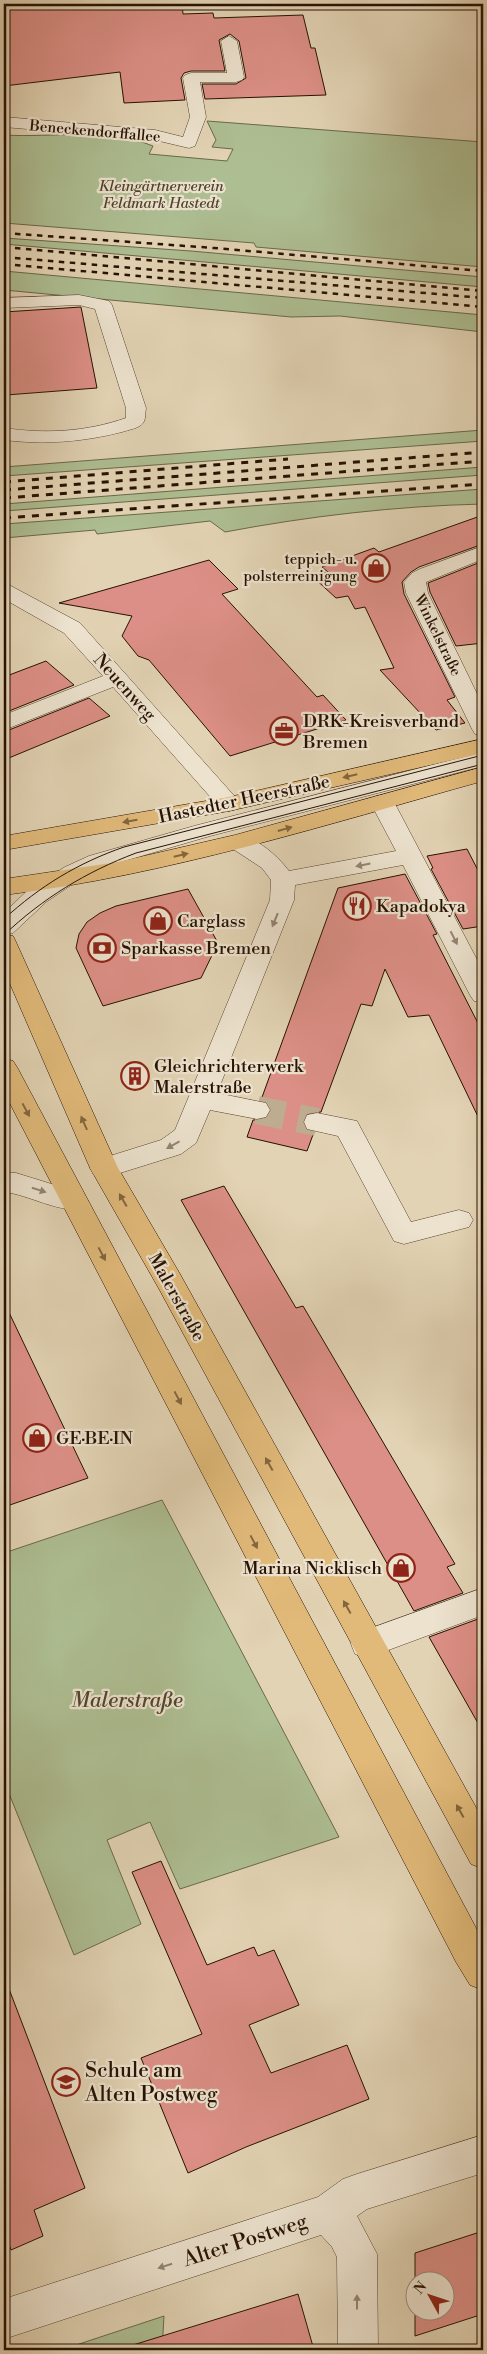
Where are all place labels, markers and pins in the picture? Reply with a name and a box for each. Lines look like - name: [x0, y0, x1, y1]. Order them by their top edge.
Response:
- place label: teppich- u. polsterreinigung: [243, 550, 357, 586]
- shop icon: teppich- u. polsterreinigung: [361, 553, 391, 583]
- place label: DRK-Kreisverband Bremen: [302, 710, 460, 754]
- office icon: DRK-Kreisverband Bremen: [269, 716, 299, 746]
- restaurant icon: Kapadokya: [342, 891, 372, 921]
- place label: Kapadokya: [376, 895, 467, 918]
- shop icon: Carglass: [143, 906, 173, 936]
- place label: Carglass: [177, 910, 246, 933]
- bank icon: Sparkasse Bremen: [87, 933, 117, 963]
- place label: Sparkasse Bremen: [121, 937, 271, 960]
- place label: Gleichrichterwerk Malerstraße: [154, 1055, 305, 1099]
- building icon: Gleichrichterwerk Malerstraße: [120, 1061, 150, 1091]
- shop icon: GE·BE·IN: [22, 1423, 52, 1453]
- place label: GE·BE·IN: [56, 1427, 134, 1450]
- shop icon: Marina Nicklisch: [386, 1553, 416, 1583]
- place label: Marina Nicklisch: [243, 1557, 382, 1580]
- place label: Schule am Alten Postweg: [84, 2058, 218, 2108]
- school or university icon: Schule am Alten Postweg: [51, 2067, 81, 2097]

